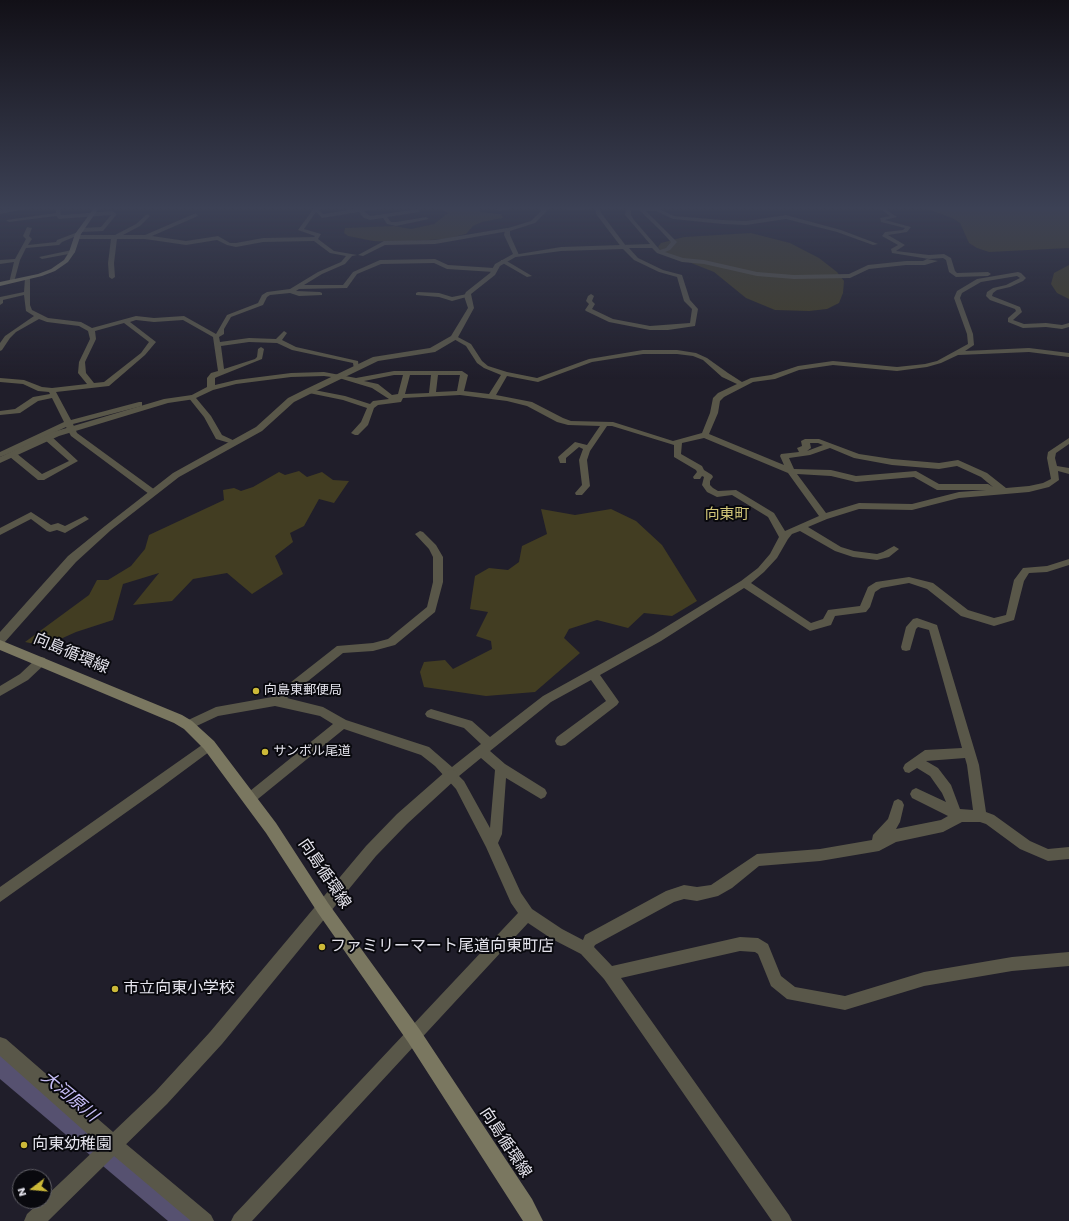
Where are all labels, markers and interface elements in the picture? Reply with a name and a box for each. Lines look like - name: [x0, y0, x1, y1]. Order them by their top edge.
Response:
- district label: 向東町: [705, 506, 749, 524]
- street label: 向島循環線: [30, 630, 112, 678]
- place label: 向島東郵便局: [264, 683, 342, 699]
- marker: 向島東郵便局: [251, 686, 261, 696]
- place label: サンボル尾道: [273, 744, 351, 760]
- marker: サンボル尾道: [260, 747, 270, 757]
- street label: 向島循環線: [294, 835, 354, 913]
- place label: ファミリーマート尾道向東町店: [330, 937, 554, 957]
- marker: ファミリーマート尾道向東町店: [317, 942, 327, 952]
- place label: 市立向東小学校: [123, 979, 235, 999]
- marker: 市立向東小学校: [110, 984, 120, 994]
- water label: 大河原川: [36, 1067, 102, 1127]
- street label: 向島循環線: [475, 1104, 535, 1182]
- place label: 向東幼稚園: [32, 1135, 112, 1155]
- marker: 向東幼稚園: [19, 1140, 29, 1150]
- north arrow: [12, 1169, 52, 1209]
- text: N: [13, 1186, 30, 1198]

